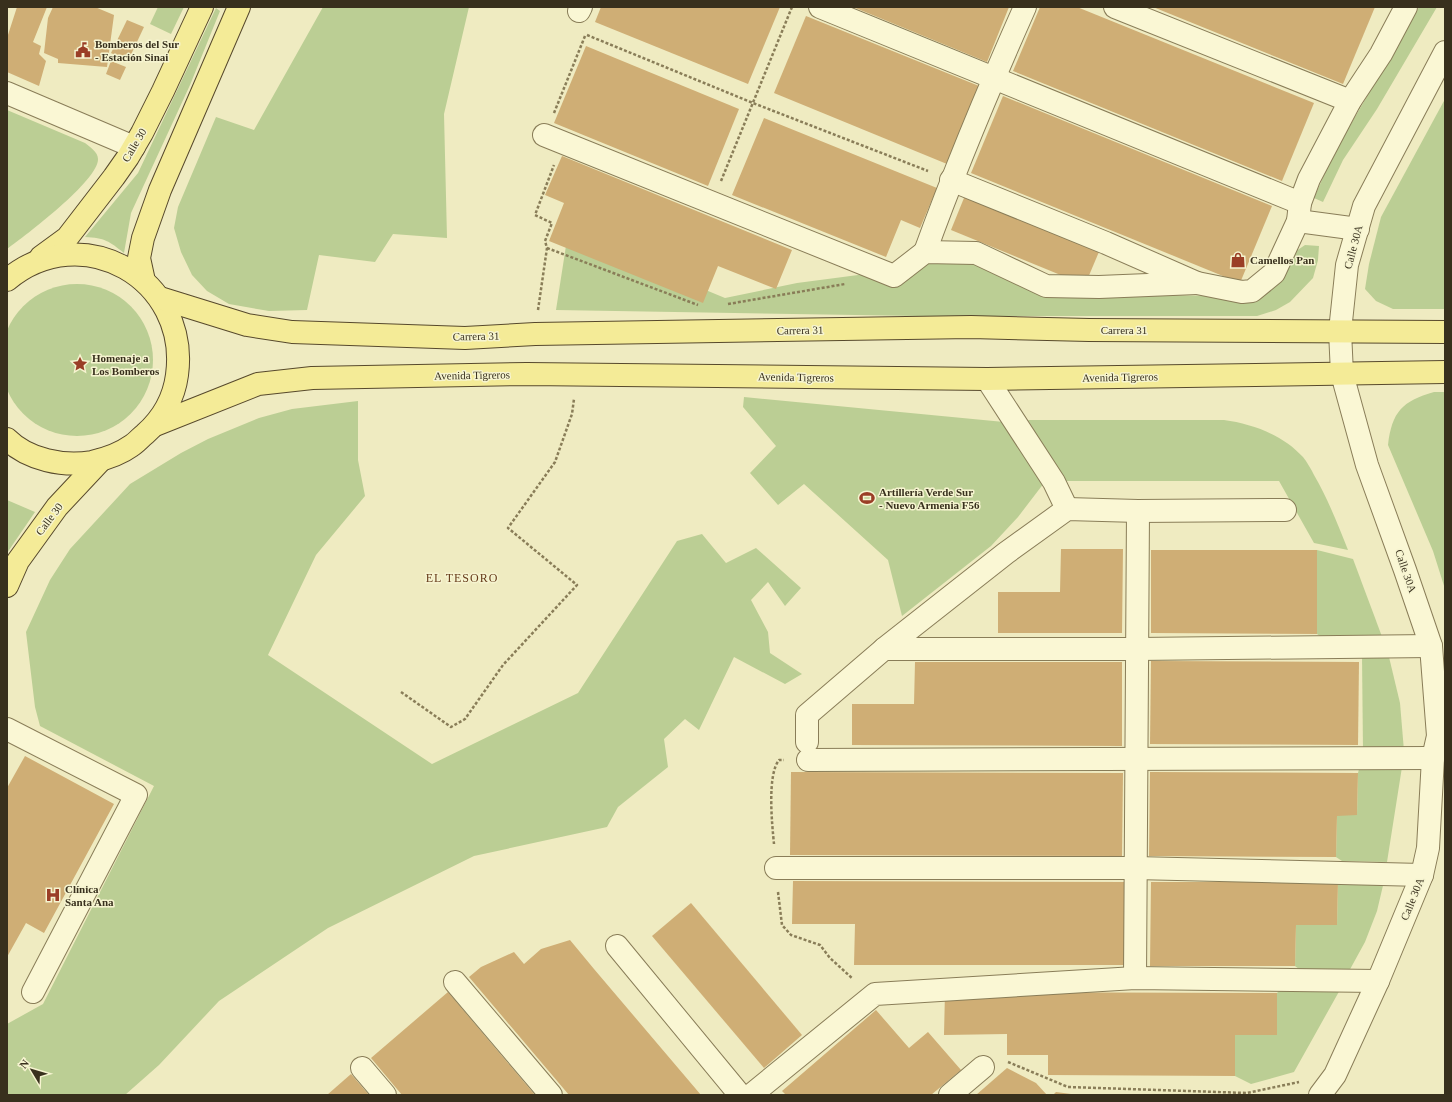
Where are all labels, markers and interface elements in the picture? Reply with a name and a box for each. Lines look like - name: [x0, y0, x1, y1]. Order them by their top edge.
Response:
- place label: Bomberos del Sur - Estación Sinai: [95, 38, 179, 63]
- public building icon: Bomberos del Sur - Estación Sinai: [74, 41, 92, 59]
- street label: Calle 30: [119, 126, 149, 164]
- street label: Calle 30A: [1341, 224, 1365, 270]
- shop icon: Camellos Pan: [1229, 251, 1247, 269]
- place label: Camellos Pan: [1250, 254, 1314, 266]
- street label: Carrera 31: [777, 324, 823, 336]
- street label: Carrera 31: [1101, 324, 1147, 336]
- street label: Carrera 31: [453, 330, 499, 342]
- place label: Homenaje a Los Bomberos: [92, 352, 160, 377]
- place icon: Homenaje a Los Bomberos: [71, 355, 89, 373]
- street label: Avenida Tigreros: [434, 368, 510, 382]
- street label: Avenida Tigreros: [758, 370, 834, 384]
- street label: Avenida Tigreros: [1082, 370, 1158, 384]
- place label: Artillería Verde Sur - Nuevo Armenia F56: [879, 486, 980, 511]
- sports icon: Artillería Verde Sur - Nuevo Armenia F56: [858, 489, 876, 507]
- street label: Calle 30: [33, 500, 65, 537]
- street label: Calle 30A: [1393, 548, 1419, 594]
- district label: EL TESORO: [426, 571, 498, 585]
- street label: Calle 30A: [1398, 876, 1426, 922]
- place label: Clínica Santa Ana: [65, 883, 114, 908]
- hospital icon: Clínica Santa Ana: [44, 886, 62, 904]
- north arrow: [12, 1050, 52, 1090]
- text: N: [17, 1057, 31, 1071]

